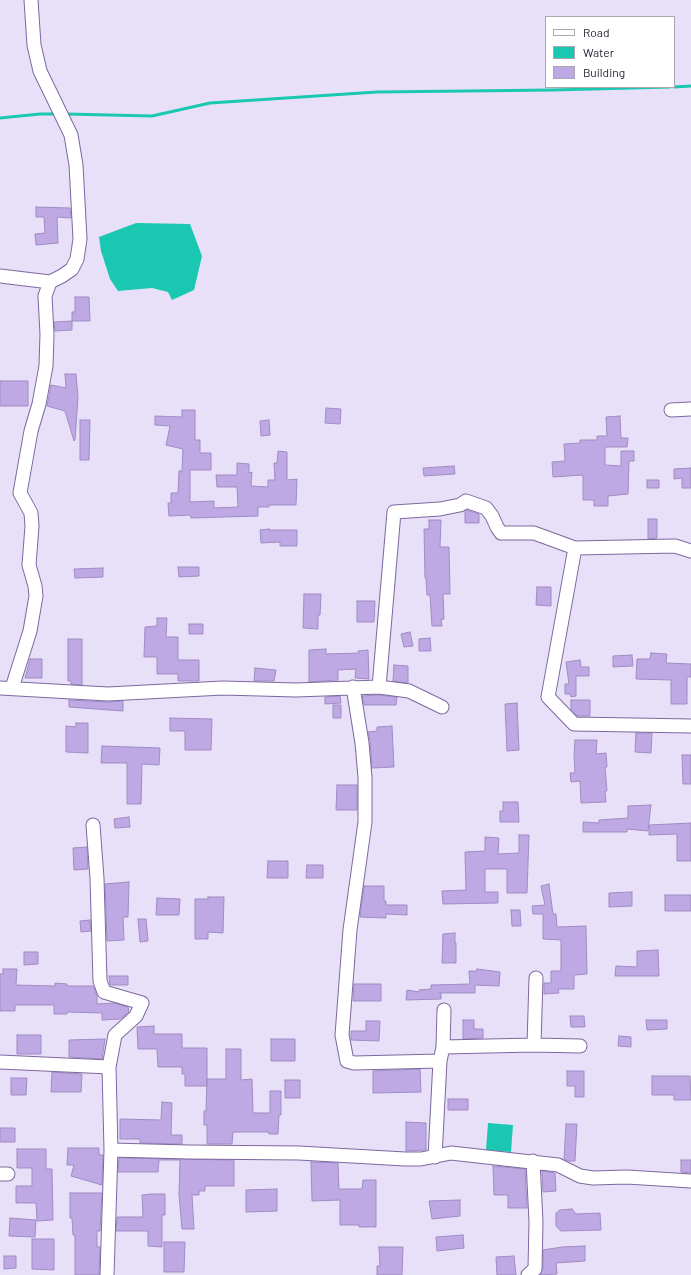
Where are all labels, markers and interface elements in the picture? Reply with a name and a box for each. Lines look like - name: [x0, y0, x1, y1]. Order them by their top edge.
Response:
- legend: [545, 16, 675, 88]
- text: Road: [583, 25, 610, 39]
- text: Water: [583, 45, 614, 59]
- text: Building: [583, 65, 625, 79]

